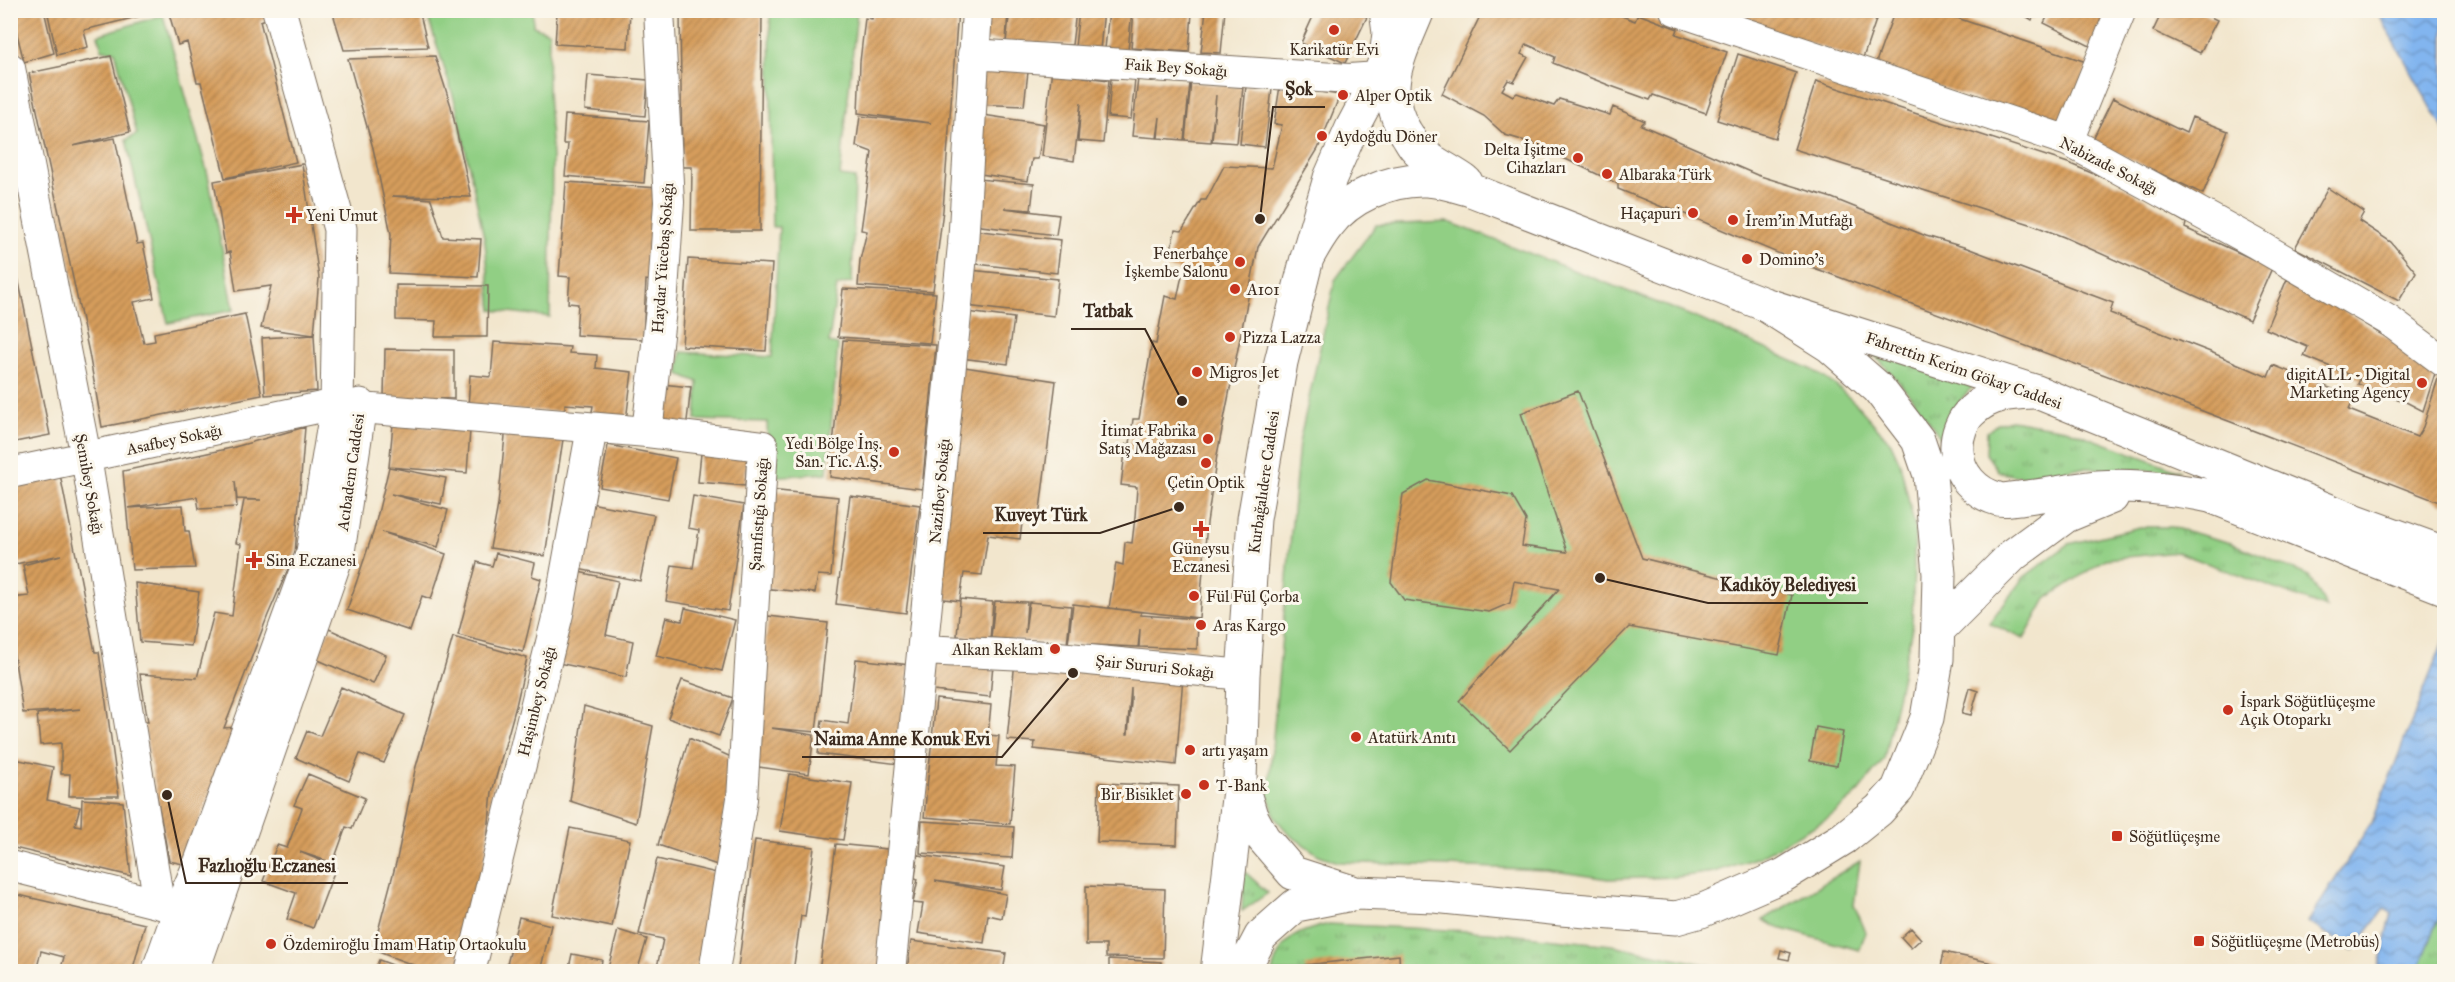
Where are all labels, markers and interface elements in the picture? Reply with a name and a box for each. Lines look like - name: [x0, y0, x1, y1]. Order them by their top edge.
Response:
- marker: Karikatür Evi: [1327, 23, 1341, 37]
- place label: Karikatür Evi: [1289, 40, 1379, 59]
- street label: Faik Bey Sokağı: [1124, 54, 1229, 82]
- callout: Şok: [1273, 71, 1325, 107]
- text: Şok: [1285, 78, 1314, 101]
- place label: Alper Optik: [1354, 86, 1432, 105]
- marker: Alper Optik: [1336, 88, 1350, 102]
- place label: Aydoğdu Döner: [1333, 127, 1437, 147]
- marker: Aydoğdu Döner: [1315, 129, 1329, 143]
- street label: Nabizade Sokağı: [2056, 133, 2162, 200]
- place label: Delta İşitme Cihazları: [1484, 139, 1567, 177]
- marker: Delta İşitme Cihazları: [1571, 151, 1585, 165]
- place label: Albaraka Türk: [1618, 165, 1712, 184]
- marker: Albaraka Türk: [1600, 167, 1614, 181]
- street label: Haydar Yücebaş Sokağı: [648, 181, 678, 334]
- place label: Haçapuri: [1620, 204, 1682, 223]
- place label: Yeni Umut: [306, 206, 378, 225]
- marker: Haçapuri: [1686, 206, 1700, 220]
- marker: Yeni Umut: [287, 208, 301, 222]
- place label: İrem'in Mutfağı: [1745, 210, 1853, 231]
- marker: İrem'in Mutfağı: [1726, 213, 1740, 227]
- place label: Fenerbahçe İşkembe Salonu: [1125, 244, 1228, 281]
- place label: Domino's: [1759, 250, 1824, 269]
- marker: Domino's: [1740, 252, 1754, 266]
- marker: Fenerbahçe İşkembe Salonu: [1233, 255, 1247, 269]
- place label: A101: [1246, 280, 1280, 299]
- marker: A101: [1228, 282, 1242, 296]
- callout: Tatbak: [1071, 293, 1145, 329]
- text: Tatbak: [1082, 300, 1134, 322]
- place label: Pizza Lazza: [1242, 328, 1321, 347]
- street label: Fahrettin Kerim Gökay Caddesi: [1863, 328, 2065, 413]
- marker: Pizza Lazza: [1223, 330, 1237, 344]
- place label: Migros Jet: [1209, 363, 1280, 383]
- marker: Migros Jet: [1190, 365, 1204, 379]
- place label: digitALL - Digital Marketing Agency: [2286, 365, 2411, 403]
- marker: digitALL - Digital Marketing Agency: [2415, 376, 2429, 390]
- street label: Kurbağalıdere Caddesi: [1244, 409, 1284, 555]
- street label: Acıbadem Caddesi: [333, 411, 368, 533]
- street label: Asafbey Sokağı: [124, 420, 224, 460]
- place label: İtimat Fabrika Satış Mağazası: [1099, 420, 1197, 459]
- street label: Şemibey Sokağı: [70, 432, 108, 537]
- marker: İtimat Fabrika Satış Mağazası: [1201, 432, 1215, 446]
- place label: Yedi Bölge İnş. San. Tic. A.Ş.: [785, 433, 882, 471]
- street label: Nazifbey Sokağı: [925, 437, 955, 545]
- marker: Yedi Bölge İnş. San. Tic. A.Ş.: [887, 445, 901, 459]
- street label: Şamfıstığı Sokağı: [745, 456, 773, 572]
- marker: Çetin Optik: [1199, 456, 1213, 470]
- place label: Çetin Optik: [1167, 473, 1245, 492]
- callout: Kuveyt Türk: [983, 497, 1100, 533]
- text: Kuveyt Türk: [994, 504, 1088, 527]
- marker: Güneysu Eczanesi: [1194, 522, 1208, 536]
- place label: Güneysu Eczanesi: [1172, 539, 1231, 576]
- place label: Sina Eczanesi: [266, 551, 357, 570]
- marker: Sina Eczanesi: [247, 553, 261, 567]
- callout: Kadıköy Belediyesi: [1708, 567, 1868, 603]
- text: Kadıköy Belediyesi: [1720, 574, 1857, 597]
- place label: Fül Fül Çorba: [1206, 587, 1299, 606]
- marker: Fül Fül Çorba: [1187, 589, 1201, 603]
- place label: Aras Kargo: [1212, 616, 1286, 636]
- marker: Aras Kargo: [1194, 618, 1208, 632]
- place label: Alkan Reklam: [951, 640, 1044, 659]
- marker: Alkan Reklam: [1048, 642, 1062, 656]
- street label: Haşimbey Sokağı: [514, 644, 560, 758]
- street label: Şair Sururi Sokağı: [1095, 651, 1216, 683]
- place label: İspark Söğütlüçeşme Açık Otoparkı: [2239, 691, 2376, 729]
- marker: İspark Söğütlüçeşme Açık Otoparkı: [2221, 703, 2235, 717]
- callout: Naima Anne Konuk Evi: [802, 721, 1002, 757]
- text: Naima Anne Konuk Evi: [814, 728, 991, 750]
- place label: Atatürk Anıtı: [1367, 728, 1456, 747]
- marker: Atatürk Anıtı: [1349, 730, 1363, 744]
- place label: artı yaşam: [1202, 741, 1269, 760]
- marker: artı yaşam: [1183, 743, 1197, 757]
- place label: T-Bank: [1216, 776, 1268, 795]
- marker: T-Bank: [1197, 778, 1211, 792]
- place label: Bir Bisiklet: [1100, 785, 1174, 804]
- marker: Bir Bisiklet: [1179, 787, 1193, 801]
- place label: Söğütlüçeşme: [2129, 827, 2220, 847]
- marker: Söğütlüçeşme: [2110, 829, 2124, 843]
- callout: Fazlıoğlu Eczanesi: [186, 847, 348, 883]
- text: Fazlıoğlu Eczanesi: [198, 855, 337, 878]
- place label: Söğütlüçeşme (Metrobüs): [2211, 932, 2379, 952]
- place label: Özdemiroğlu İmam Hatip Ortaokulu: [283, 934, 527, 955]
- marker: Söğütlüçeşme (Metrobüs): [2192, 934, 2206, 948]
- marker: Özdemiroğlu İmam Hatip Ortaokulu: [264, 937, 278, 951]

